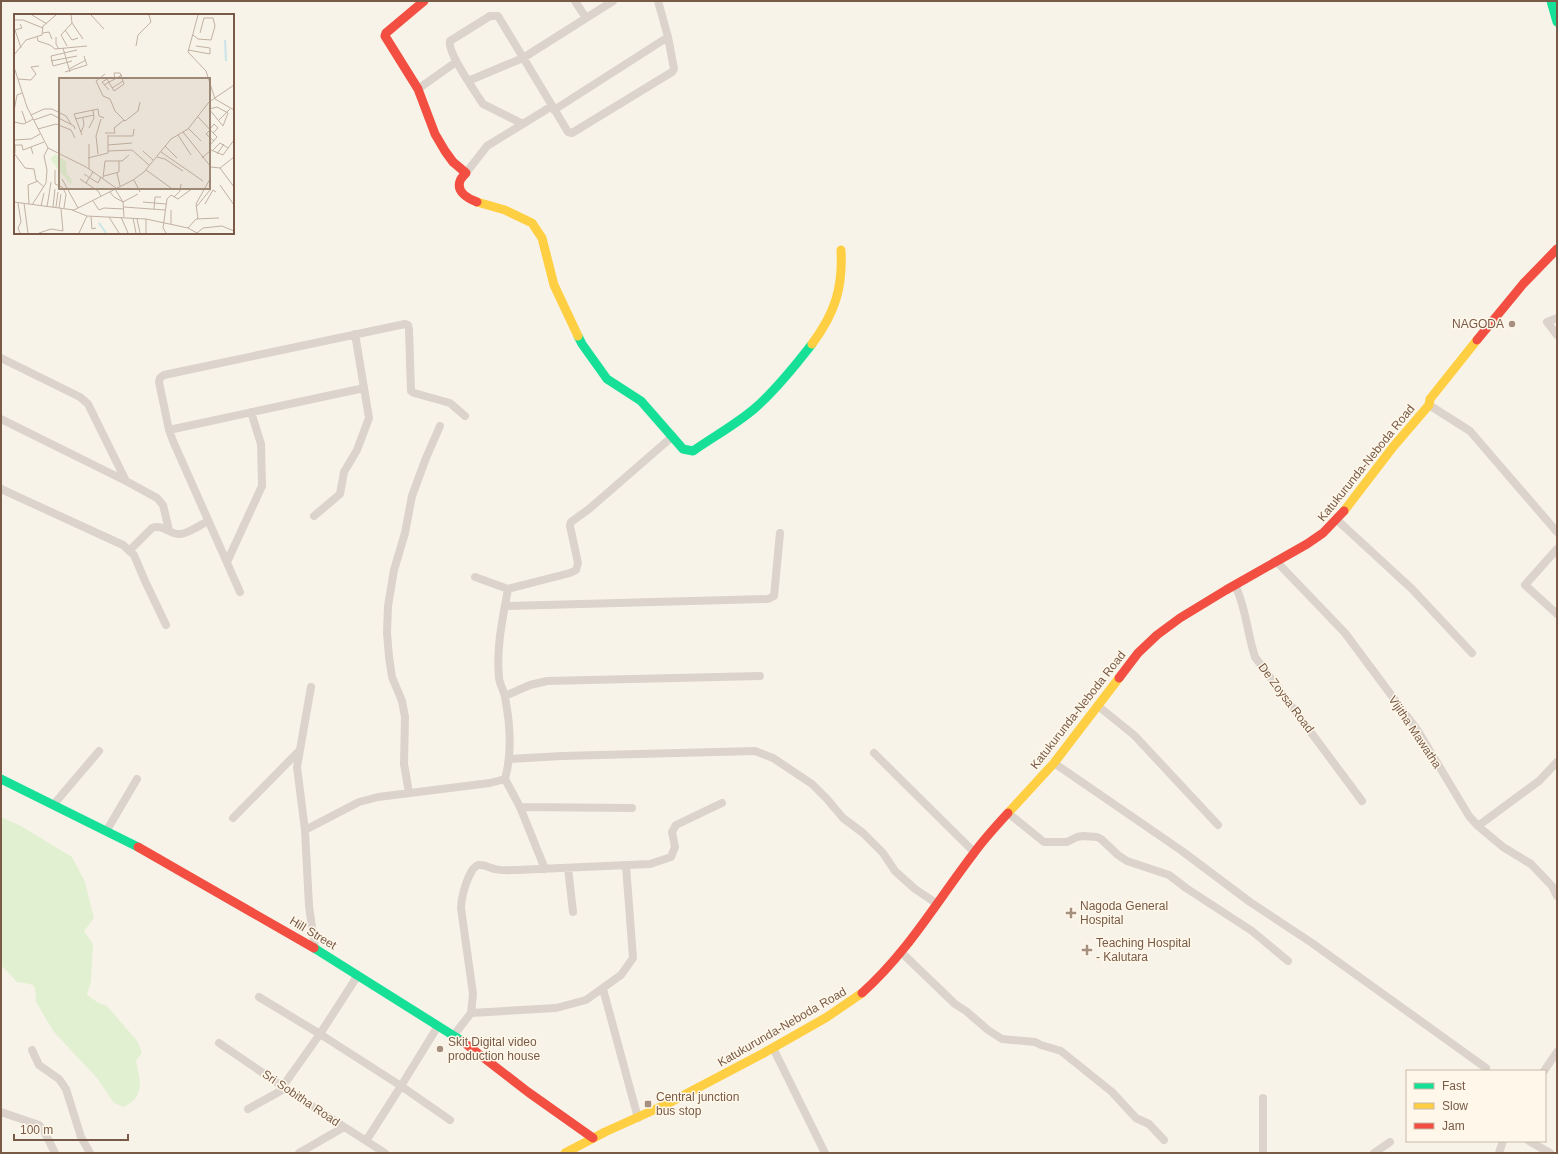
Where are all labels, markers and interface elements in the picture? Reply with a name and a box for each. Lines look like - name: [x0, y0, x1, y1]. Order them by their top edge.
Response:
- inset map: [14, 14, 234, 234]
- place label: NAGODA: [1452, 317, 1504, 331]
- marker: NAGODA: [1507, 319, 1517, 329]
- street label: Katukurunda-Neboda Road: [1315, 402, 1417, 524]
- street label: Katukurunda-Neboda Road: [1028, 648, 1128, 772]
- street label: De Zoysa Road: [1255, 660, 1317, 736]
- street label: Vijitha Mawatha: [1386, 693, 1445, 771]
- place label: Nagoda General Hospital: [1080, 899, 1168, 927]
- marker: Nagoda General Hospital: [1065, 907, 1077, 919]
- street label: Hill Street: [287, 914, 339, 953]
- place label: Teaching Hospital - Kalutara: [1096, 936, 1191, 964]
- marker: Teaching Hospital - Kalutara: [1081, 944, 1093, 956]
- street label: Katukurunda-Neboda Road: [715, 984, 849, 1070]
- place label: Skit Digital video production house: [448, 1035, 540, 1063]
- marker: Skit Digital video production house: [435, 1044, 445, 1054]
- street label: Sri Sobitha Road: [259, 1067, 343, 1129]
- legend: [1406, 1070, 1546, 1142]
- text: Fast: [1442, 1079, 1466, 1093]
- place label: Central junction bus stop: [656, 1090, 739, 1118]
- marker: Central junction bus stop: [643, 1099, 653, 1109]
- text: Slow: [1442, 1099, 1468, 1113]
- scale bar: [14, 1116, 128, 1142]
- text: Jam: [1442, 1119, 1465, 1133]
- text: 100 m: [20, 1123, 53, 1137]

